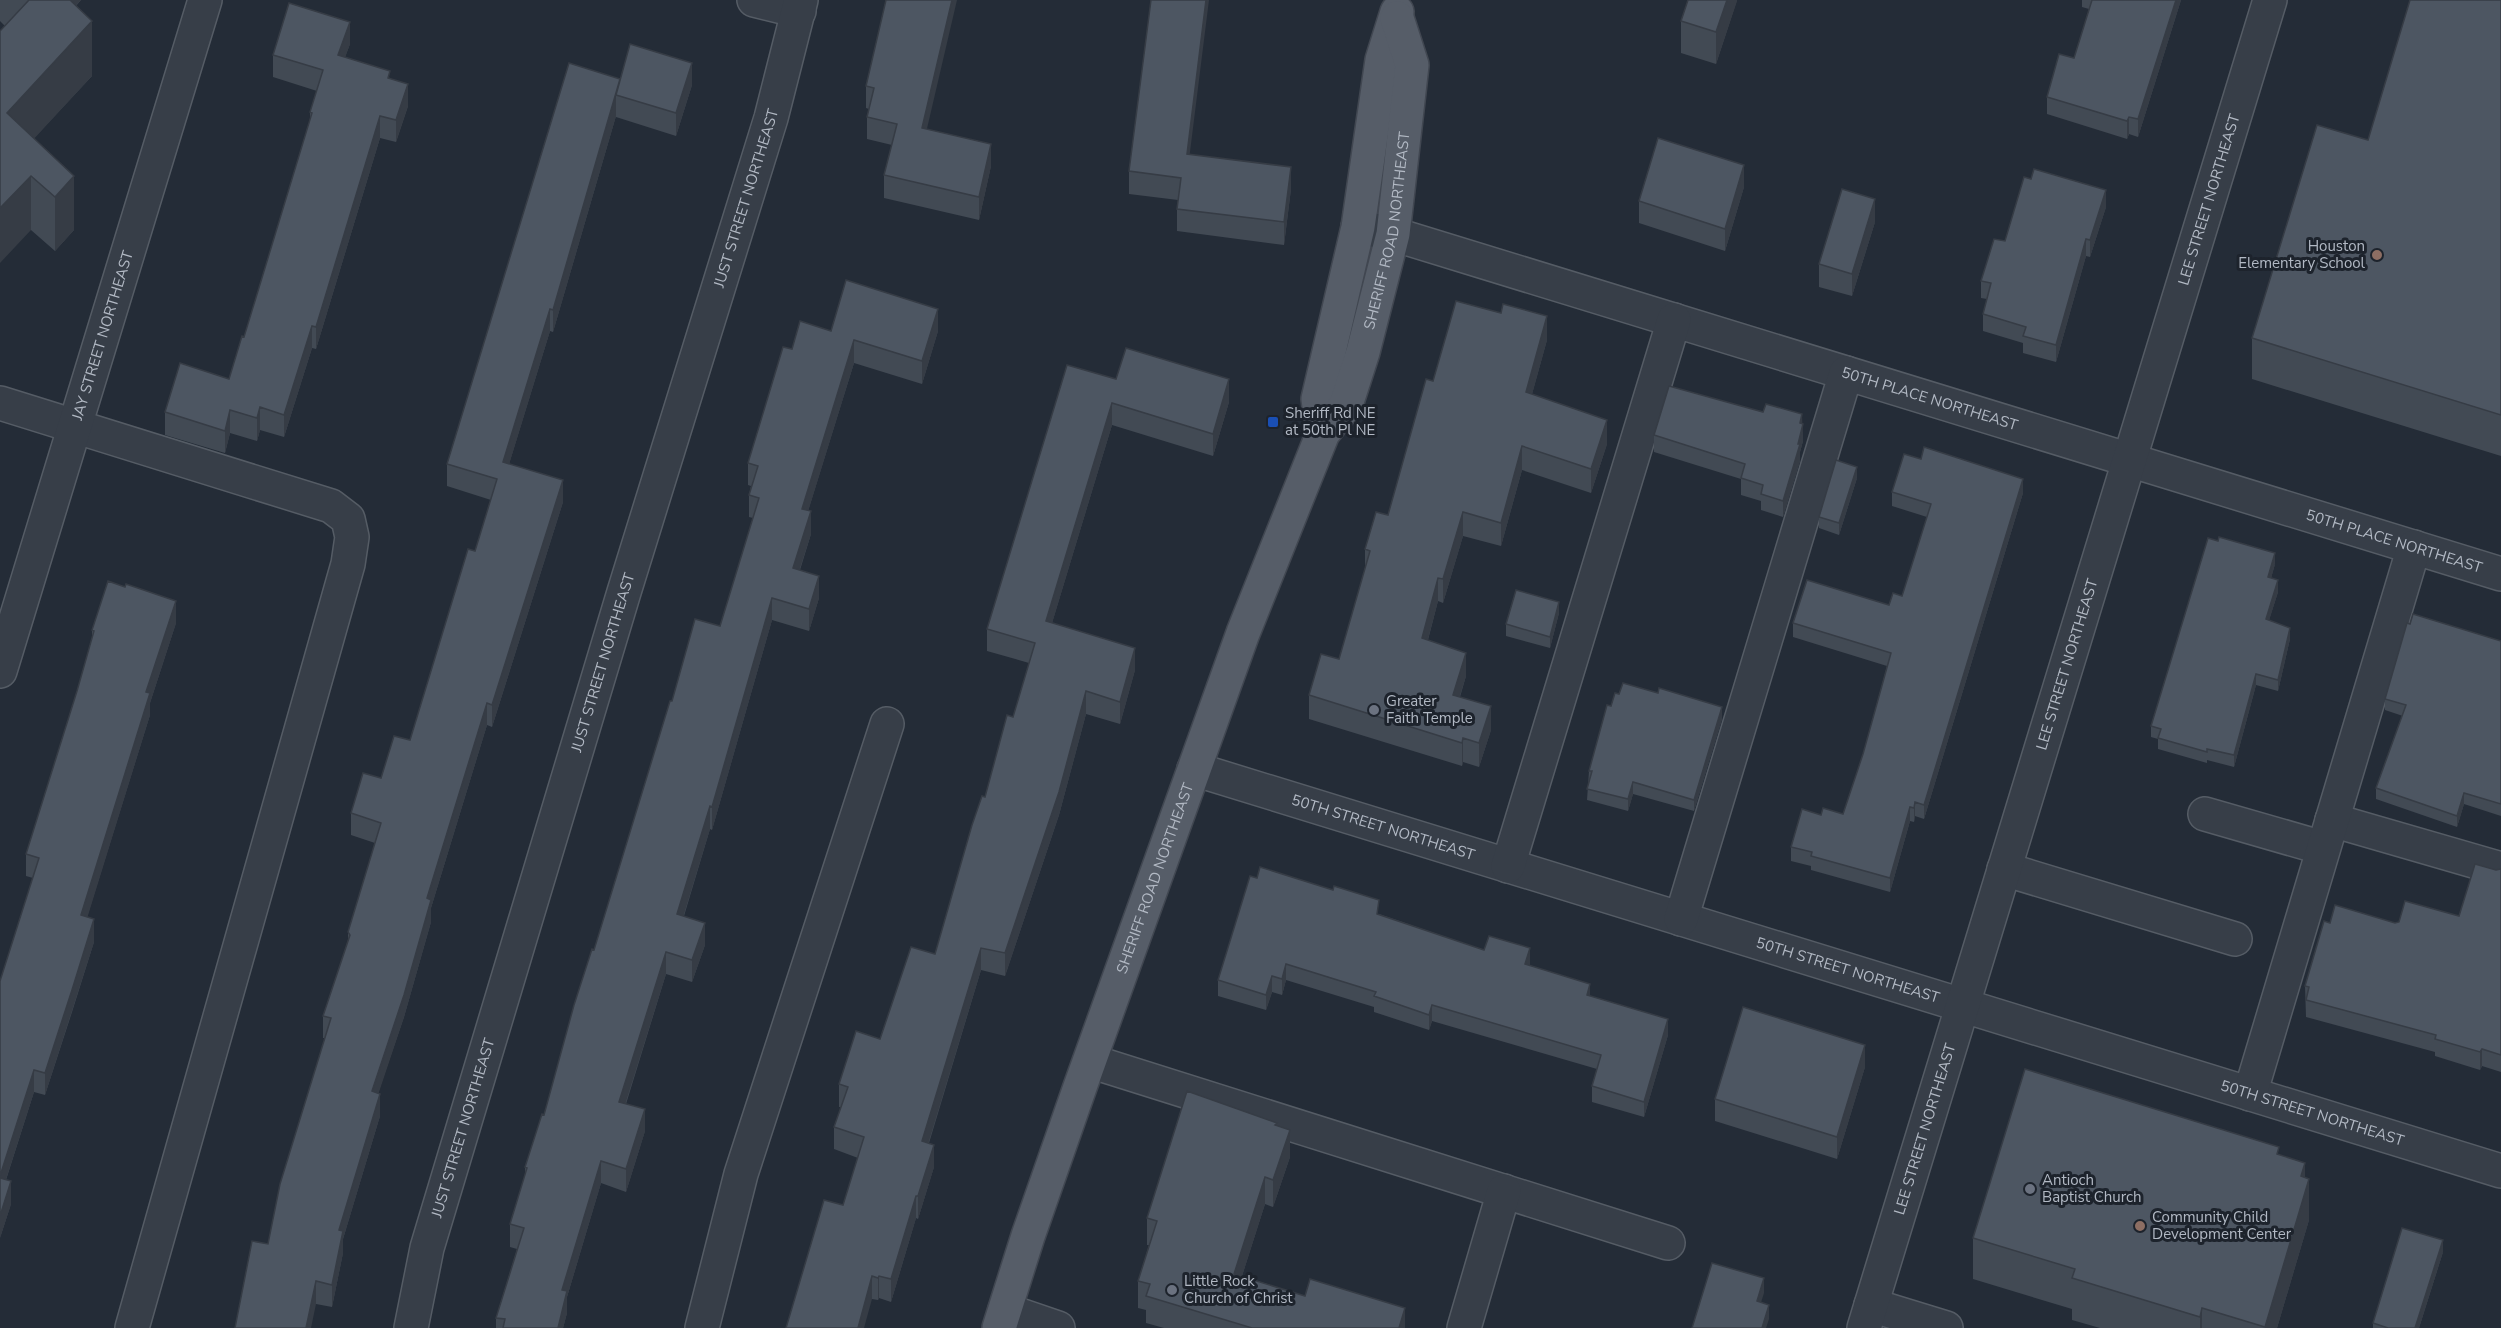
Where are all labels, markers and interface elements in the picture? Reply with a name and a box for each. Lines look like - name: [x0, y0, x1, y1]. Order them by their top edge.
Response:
- street label: JUST STREET NORTHEAST: [709, 106, 783, 291]
- street label: LEE STREET NORTHEAST: [2173, 111, 2245, 288]
- street label: SHERIFF ROAD NORTHEAST: [1359, 131, 1414, 332]
- place label: Houston Elementary School: [2238, 236, 2366, 273]
- street label: JAY STREET NORTHEAST: [67, 248, 138, 423]
- marker: Houston Elementary School: [2370, 248, 2384, 262]
- street label: 50TH PLACE NORTHEAST: [1839, 362, 2020, 435]
- place label: Sheriff Rd NE at 50th Pl NE: [1285, 403, 1376, 440]
- marker: Sheriff Rd NE at 50th Pl NE: [1266, 415, 1280, 429]
- street label: 50TH PLACE NORTHEAST: [2304, 505, 2485, 578]
- street label: JUST STREET NORTHEAST: [566, 570, 639, 755]
- street label: LEE STREET NORTHEAST: [2031, 576, 2102, 752]
- place label: Greater Faith Temple: [1386, 691, 1473, 728]
- marker: Greater Faith Temple: [1367, 703, 1381, 717]
- street label: SHERIFF ROAD NORTHEAST: [1112, 780, 1198, 976]
- street label: 50TH STREET NORTHEAST: [1289, 790, 1477, 865]
- street label: 50TH STREET NORTHEAST: [1754, 932, 1942, 1008]
- street label: JUST STREET NORTHEAST: [426, 1036, 499, 1221]
- street label: LEE STREET NORTHEAST: [1889, 1041, 1960, 1217]
- street label: 50TH STREET NORTHEAST: [2218, 1075, 2406, 1151]
- place label: Antioch Baptist Church: [2042, 1170, 2142, 1207]
- marker: Antioch Baptist Church: [2023, 1182, 2037, 1196]
- place label: Community Child Development Center: [2152, 1207, 2292, 1244]
- marker: Community Child Development Center: [2133, 1219, 2147, 1233]
- place label: Little Rock Church of Christ: [1184, 1271, 1293, 1308]
- marker: Little Rock Church of Christ: [1165, 1283, 1179, 1297]

